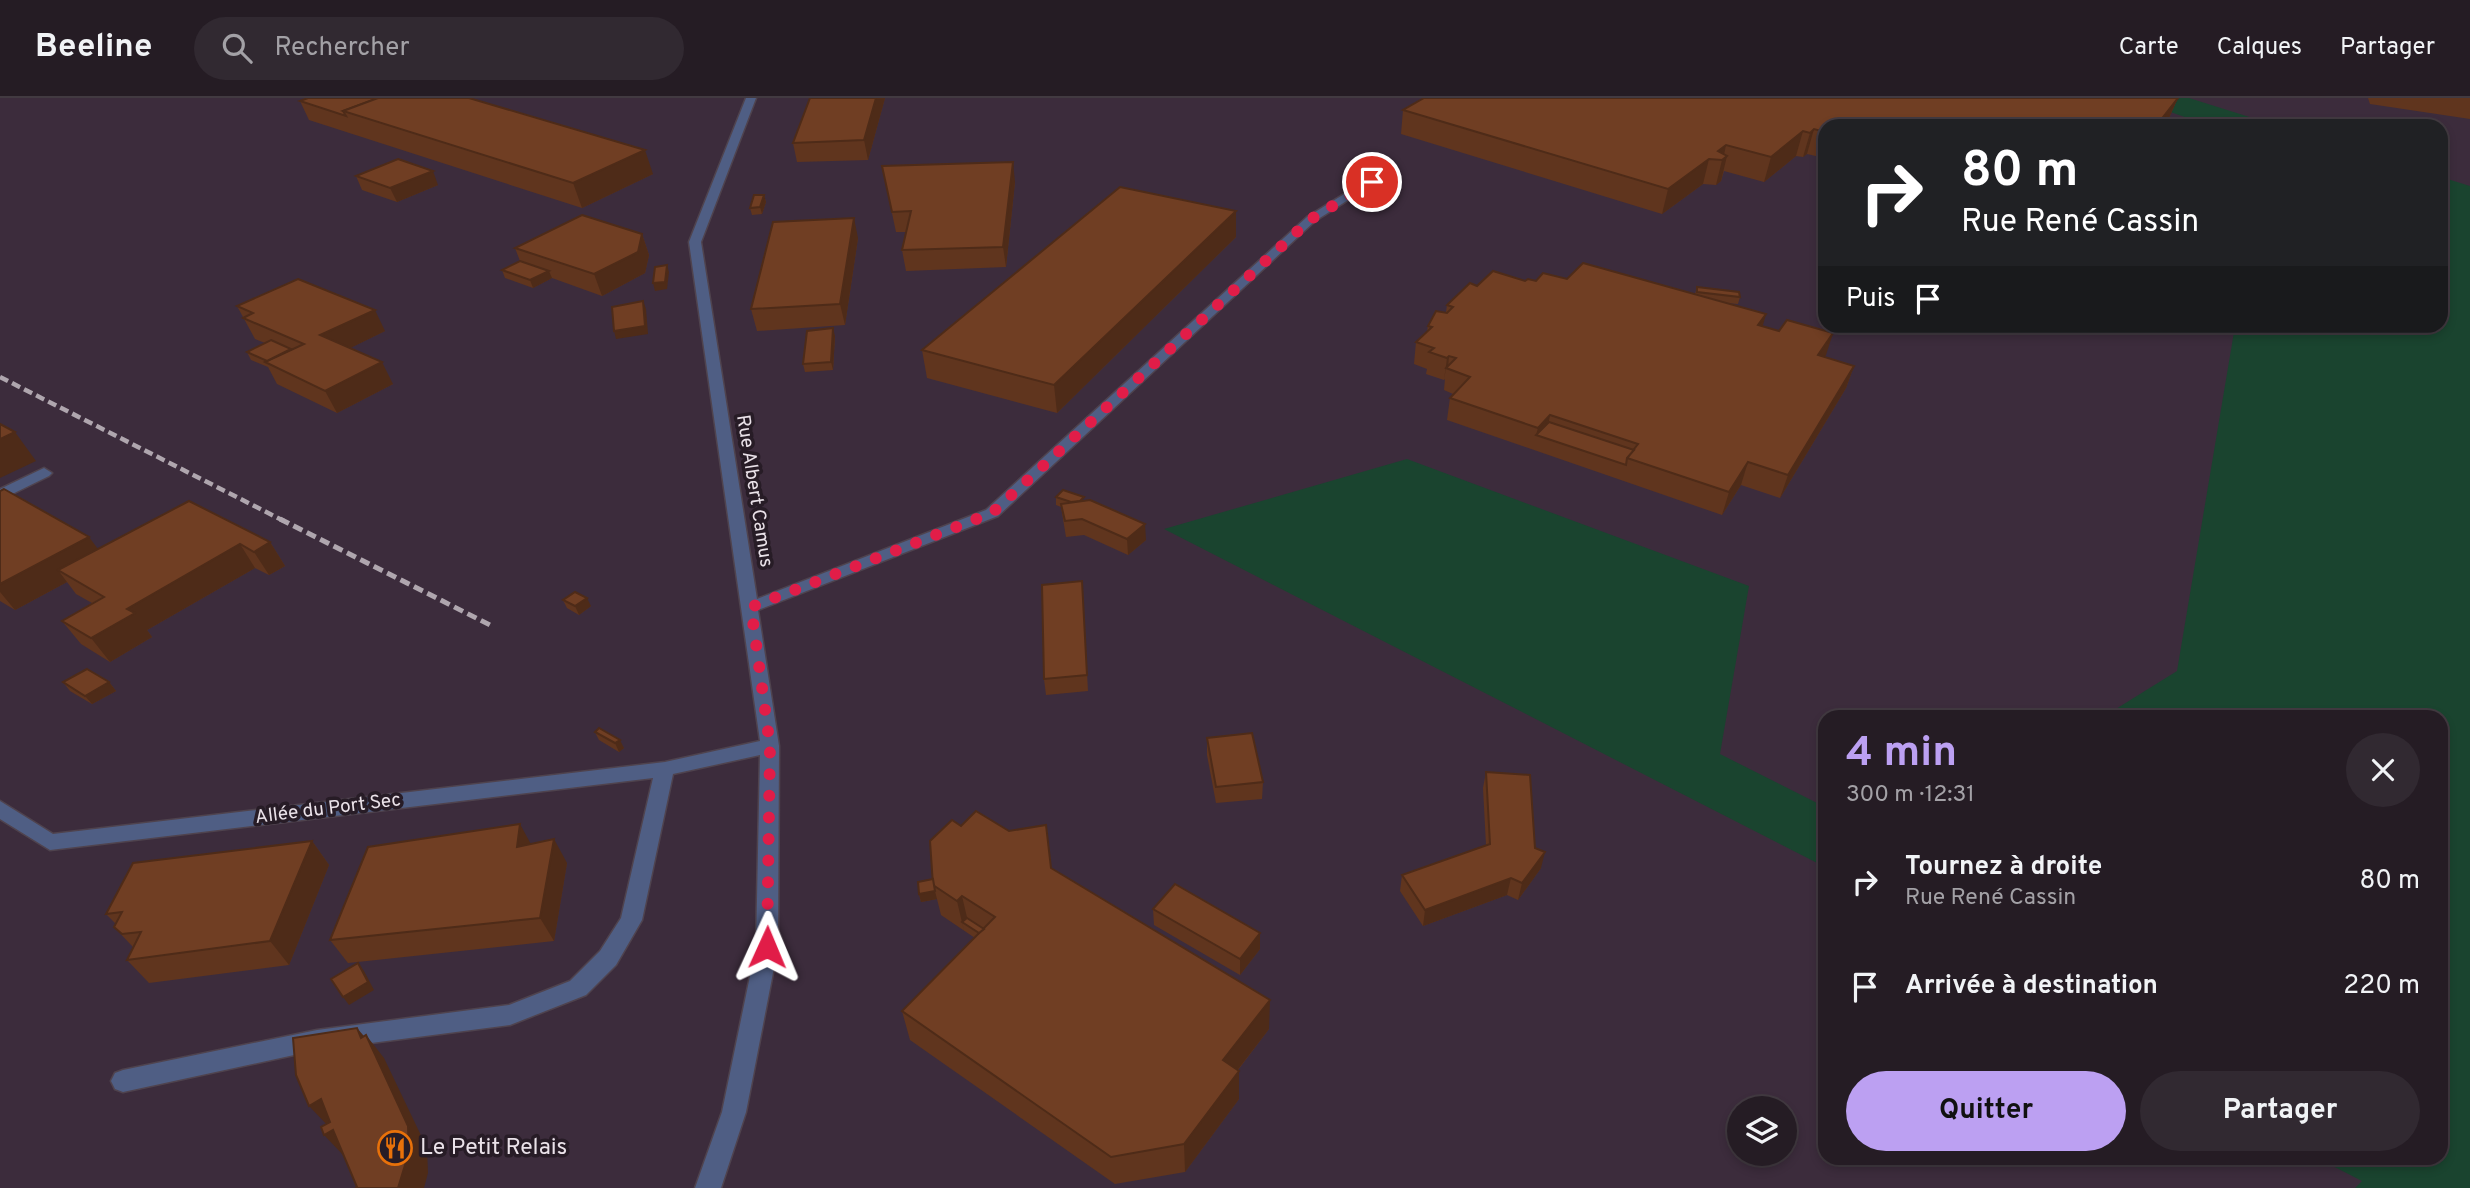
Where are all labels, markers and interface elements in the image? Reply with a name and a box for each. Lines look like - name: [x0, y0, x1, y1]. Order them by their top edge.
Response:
- search box: [194, 17, 684, 80]
- text: Beeline: [35, 27, 152, 69]
- icon: search: [218, 29, 256, 67]
- text: Rechercher: [274, 32, 410, 65]
- text: Carte: [2119, 33, 2179, 63]
- text: Calques: [2217, 33, 2302, 63]
- text: Partager: [2340, 33, 2435, 63]
- text: 80 m: [1961, 142, 2078, 204]
- icon: right: [1846, 147, 1937, 238]
- pin: [1342, 152, 1402, 212]
- icon: arrive: [1353, 163, 1391, 201]
- text: Rue René Cassin: [1961, 203, 2199, 243]
- icon: arrive: [1909, 280, 1947, 318]
- text: Puis: [1846, 283, 1895, 316]
- street label: Rue Albert Camus: [730, 413, 778, 569]
- text: 4 min: [1846, 728, 1957, 781]
- button: close: [2346, 733, 2420, 807]
- text: 300 m · 12:31: [1846, 781, 1975, 810]
- street label: Allée du Port Sec: [254, 788, 402, 830]
- text: Tournez à droite: [1905, 851, 2102, 884]
- icon: right: [1846, 863, 1884, 901]
- text: 80 m: [2360, 865, 2420, 898]
- text: Rue René Cassin: [1905, 884, 2076, 913]
- position arrow: [730, 910, 804, 984]
- icon: arrive: [1846, 968, 1884, 1006]
- text: Arrivée à destination: [1905, 970, 2158, 1003]
- text: 220 m: [2343, 970, 2420, 1003]
- button: Quitter: [1846, 1071, 2126, 1151]
- button: Partager: [2140, 1071, 2420, 1151]
- map controls: [1727, 1096, 1797, 1166]
- button: layers: [1727, 1096, 1797, 1166]
- restaurant icon: Le Petit Relais: [376, 1129, 414, 1167]
- place label: Le Petit Relais: [420, 1134, 567, 1163]

